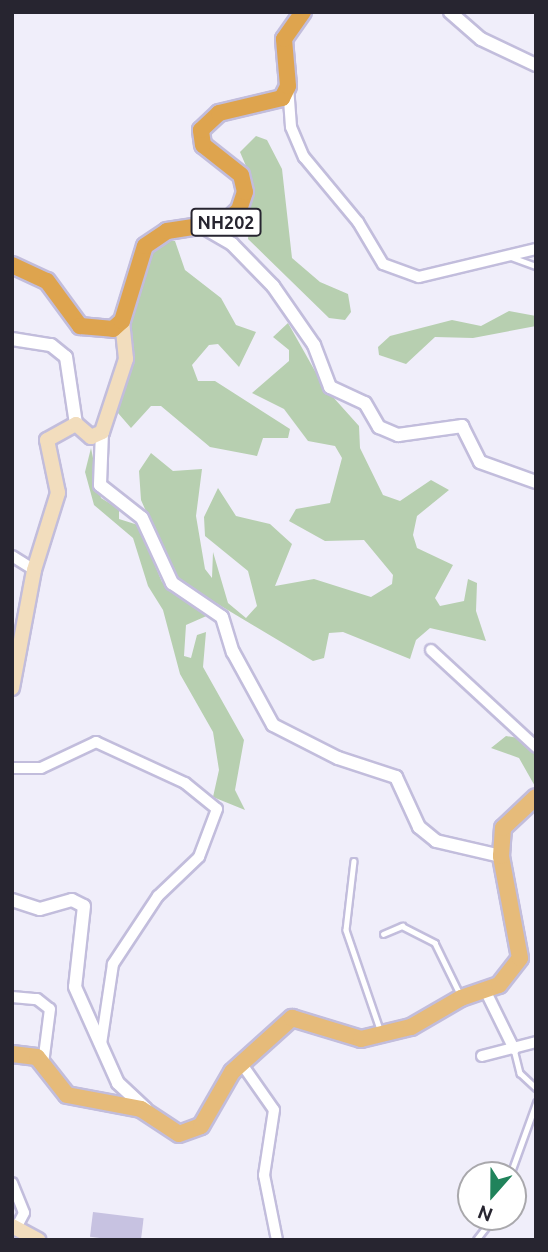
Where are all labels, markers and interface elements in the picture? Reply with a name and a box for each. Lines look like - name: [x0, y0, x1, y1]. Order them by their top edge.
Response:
- road number: NH202: [189, 208, 263, 236]
- north arrow: [457, 1161, 527, 1231]
- text: N: [475, 1201, 496, 1227]

